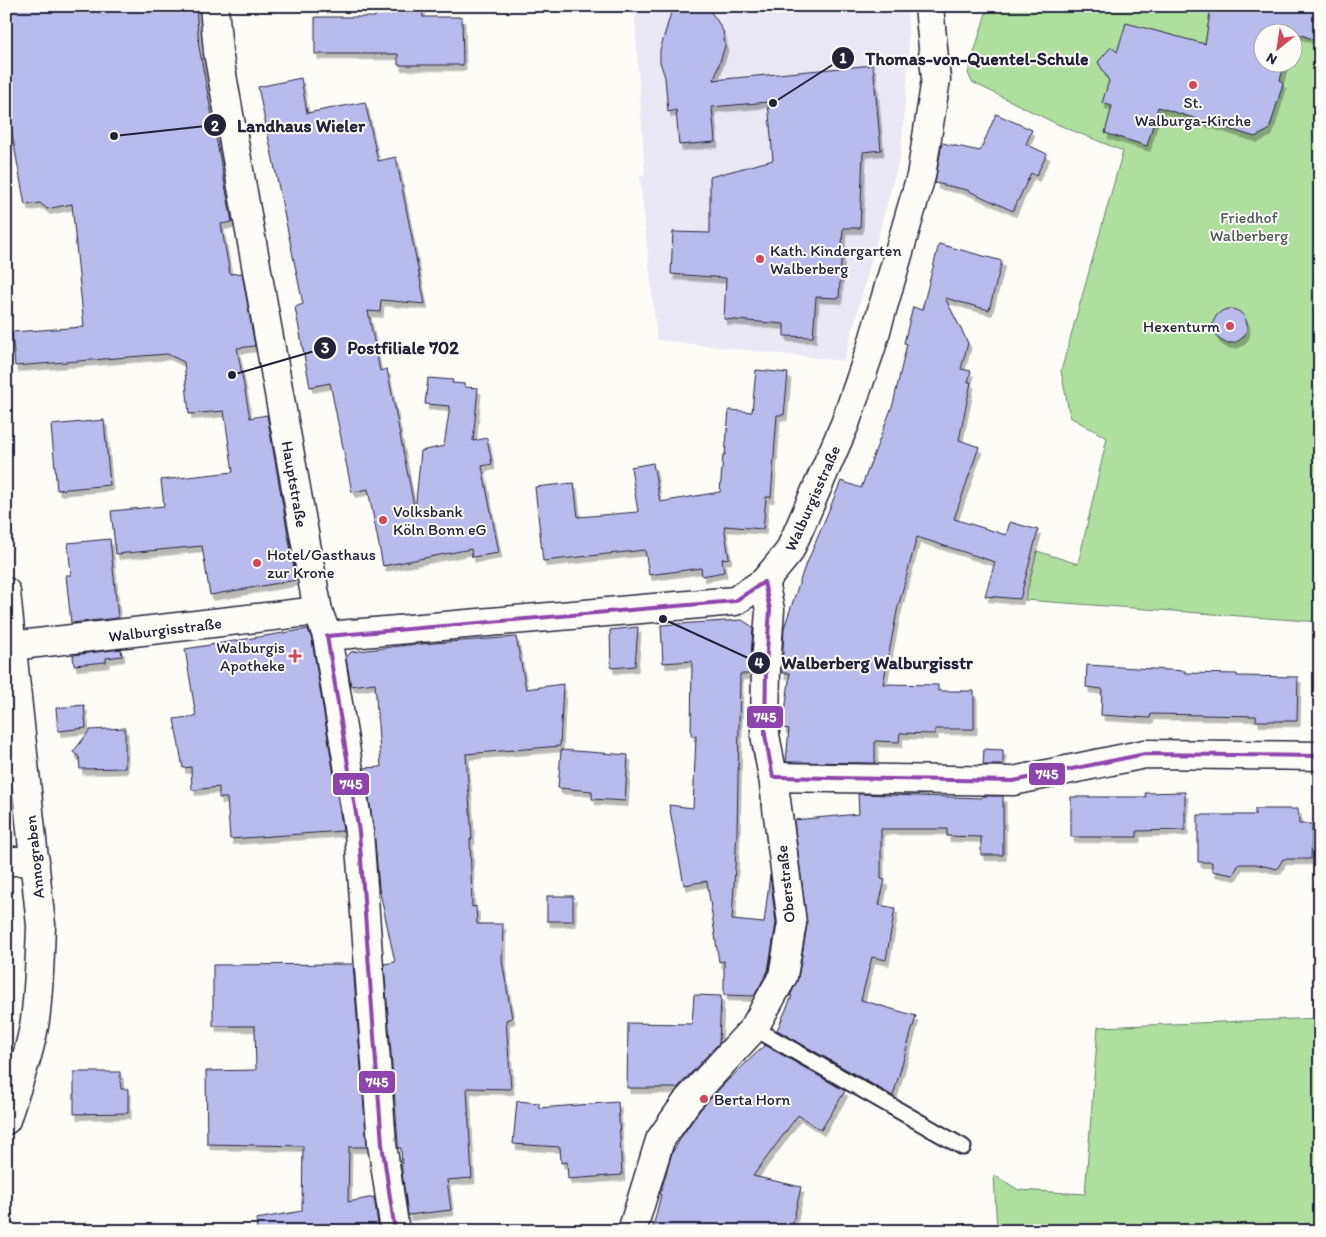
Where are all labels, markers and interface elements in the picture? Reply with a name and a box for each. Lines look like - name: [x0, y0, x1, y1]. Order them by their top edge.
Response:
- north arrow: [1254, 22, 1304, 72]
- callout: Thomas-von-Quentel-Schule: [831, 42, 1099, 75]
- text: Thomas-von-Quentel-Schule: [864, 48, 1089, 70]
- text: 1: [840, 49, 847, 67]
- text: N: [1263, 49, 1280, 69]
- marker: St. Walburga-Kirche: [1187, 79, 1199, 91]
- place label: St. Walburga-Kirche: [1135, 93, 1251, 130]
- callout: Landhaus Wieler: [202, 109, 375, 142]
- text: Landhaus Wieler: [237, 115, 366, 137]
- text: 2: [211, 117, 219, 135]
- park label: Friedhof Walberberg: [1210, 208, 1289, 245]
- place label: Kath. Kindergarten Walberberg: [770, 241, 902, 278]
- marker: Kath. Kindergarten Walberberg: [754, 253, 766, 265]
- place label: Hexenturm: [1143, 317, 1220, 336]
- marker: Hexenturm: [1224, 320, 1236, 332]
- callout: Postfiliale 702: [312, 331, 468, 364]
- text: Postfiliale 702: [347, 337, 459, 359]
- text: 3: [321, 339, 329, 357]
- street label: Hauptstraße: [278, 439, 311, 529]
- street label: Walburgisstraße: [781, 442, 844, 554]
- place label: Volksbank Köln Bonn eG: [393, 502, 487, 539]
- marker: Volksbank Köln Bonn eG: [377, 514, 389, 526]
- place label: Hotel/Gasthaus zur Krone: [267, 545, 376, 582]
- marker: Hotel/Gasthaus zur Krone: [251, 557, 263, 569]
- street label: Walburgisstraße: [107, 613, 223, 646]
- place label: Walburgis Apotheke: [216, 638, 285, 675]
- callout: Walberberg Walburgisstr: [747, 646, 983, 679]
- marker: Walburgis Apotheke: [289, 650, 301, 662]
- text: Walberberg Walburgisstr: [781, 652, 974, 674]
- text: 4: [754, 654, 764, 672]
- line badge: 745: [746, 705, 784, 729]
- text: 745: [753, 709, 777, 726]
- line badge: 745: [1028, 762, 1066, 786]
- text: 745: [1035, 766, 1059, 783]
- line badge: 745: [332, 772, 370, 796]
- text: 745: [339, 776, 363, 793]
- street label: Annograben: [21, 814, 48, 899]
- street label: Oberstraße: [772, 844, 799, 924]
- line badge: 745: [358, 1070, 396, 1094]
- text: 745: [365, 1074, 389, 1091]
- place label: Berta Horn: [714, 1090, 790, 1109]
- marker: Berta Horn: [698, 1093, 710, 1105]

